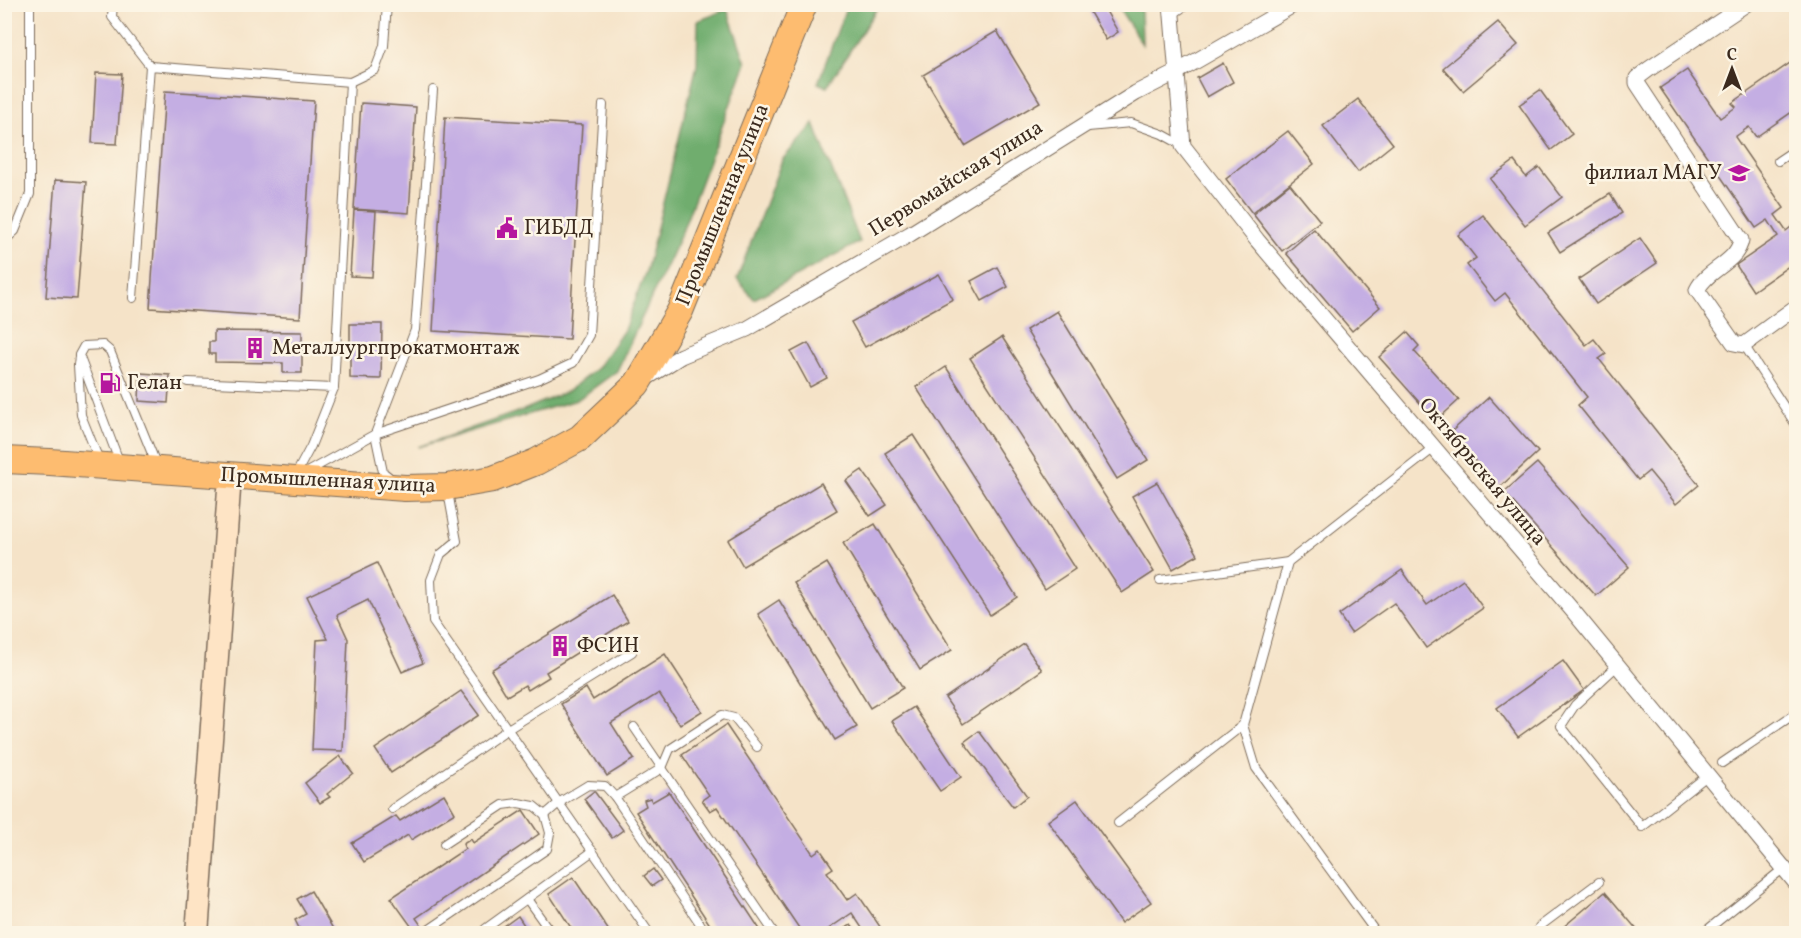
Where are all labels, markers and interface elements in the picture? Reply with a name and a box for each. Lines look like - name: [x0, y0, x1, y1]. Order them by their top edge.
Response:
- north arrow: [1702, 39, 1762, 99]
- text: С: [1727, 45, 1737, 67]
- street label: Промышленная улица: [669, 100, 777, 310]
- street label: Первомайская улица: [863, 114, 1049, 244]
- place label: филиал МАГУ: [1584, 159, 1722, 188]
- school or university icon: филиал МАГУ: [1727, 161, 1751, 185]
- place label: ГИБДД: [524, 214, 594, 243]
- public building icon: ГИБДД: [495, 216, 519, 240]
- place label: Металлургпрокатмонтаж: [272, 334, 520, 363]
- building icon: Металлургпрокатмонтаж: [243, 336, 267, 360]
- place label: Гелан: [127, 369, 182, 398]
- fuel station icon: Гелан: [98, 371, 122, 395]
- street label: Октябрьская улица: [1411, 392, 1553, 552]
- street label: Промышленная улица: [220, 461, 436, 501]
- place label: ФСИН: [577, 632, 639, 661]
- building icon: ФСИН: [548, 634, 572, 658]

